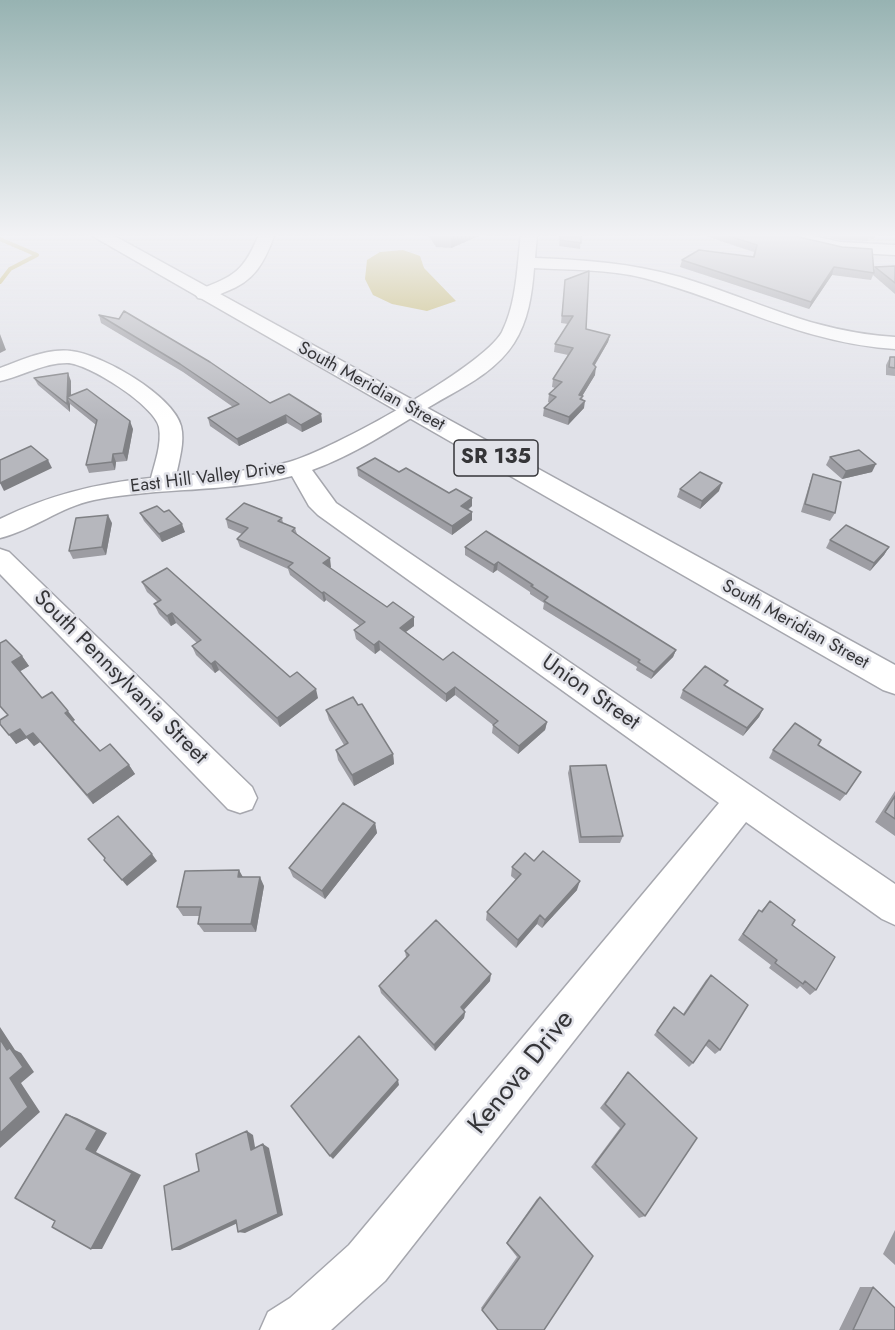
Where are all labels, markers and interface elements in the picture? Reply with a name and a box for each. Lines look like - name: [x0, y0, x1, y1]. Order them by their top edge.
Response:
- street label: South Meridian Street: [294, 338, 448, 436]
- road number: SR 135: [454, 440, 538, 476]
- street label: East Hill Valley Drive: [129, 458, 287, 498]
- street label: South Meridian Street: [718, 576, 872, 674]
- street label: South Pennsylvania Street: [27, 585, 213, 771]
- street label: Union Street: [536, 650, 644, 736]
- street label: Kenova Drive: [462, 1005, 582, 1141]

